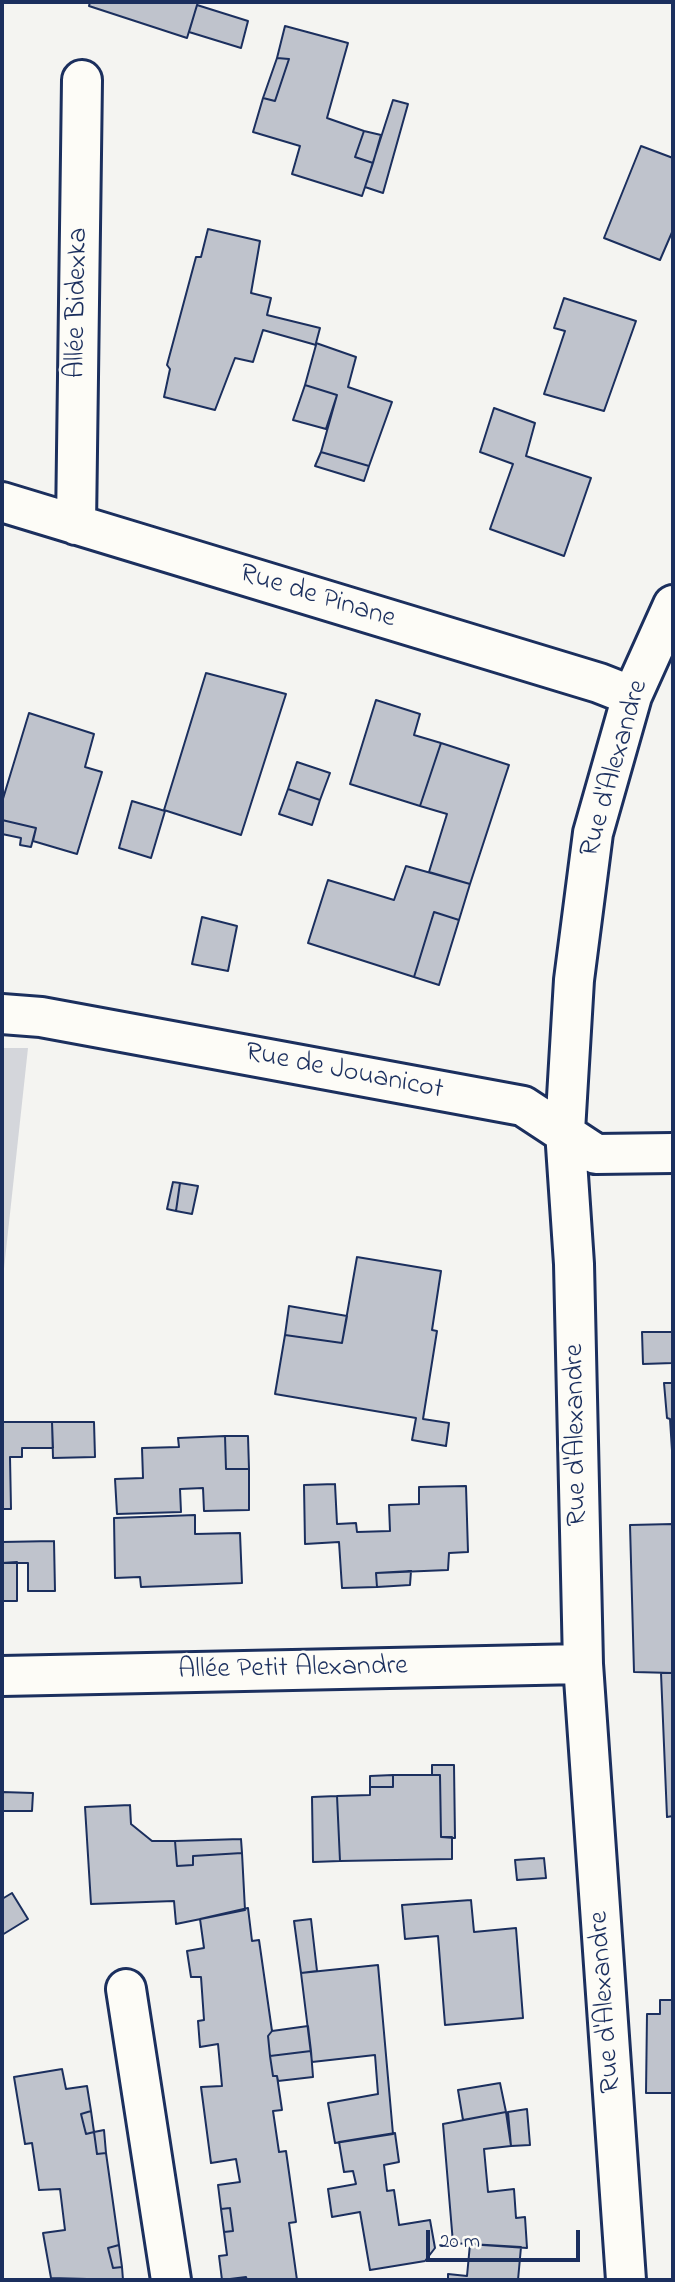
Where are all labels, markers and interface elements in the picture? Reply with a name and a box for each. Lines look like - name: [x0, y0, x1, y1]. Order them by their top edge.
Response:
- street label: Allée Bidexka: [61, 227, 97, 379]
- street label: Rue de Pinane: [235, 558, 399, 638]
- street label: Rue d'Alexandre: [575, 677, 657, 861]
- street label: Rue de Jouanicot: [242, 1037, 446, 1109]
- street label: Rue d'Alexandre: [560, 1343, 596, 1527]
- street label: Allée Petit Alexandre: [178, 1651, 408, 1689]
- street label: Rue d'Alexandre: [584, 1910, 630, 2094]
- scale bar: [430, 2216, 584, 2260]
- text: 20 m: [439, 2227, 480, 2257]

